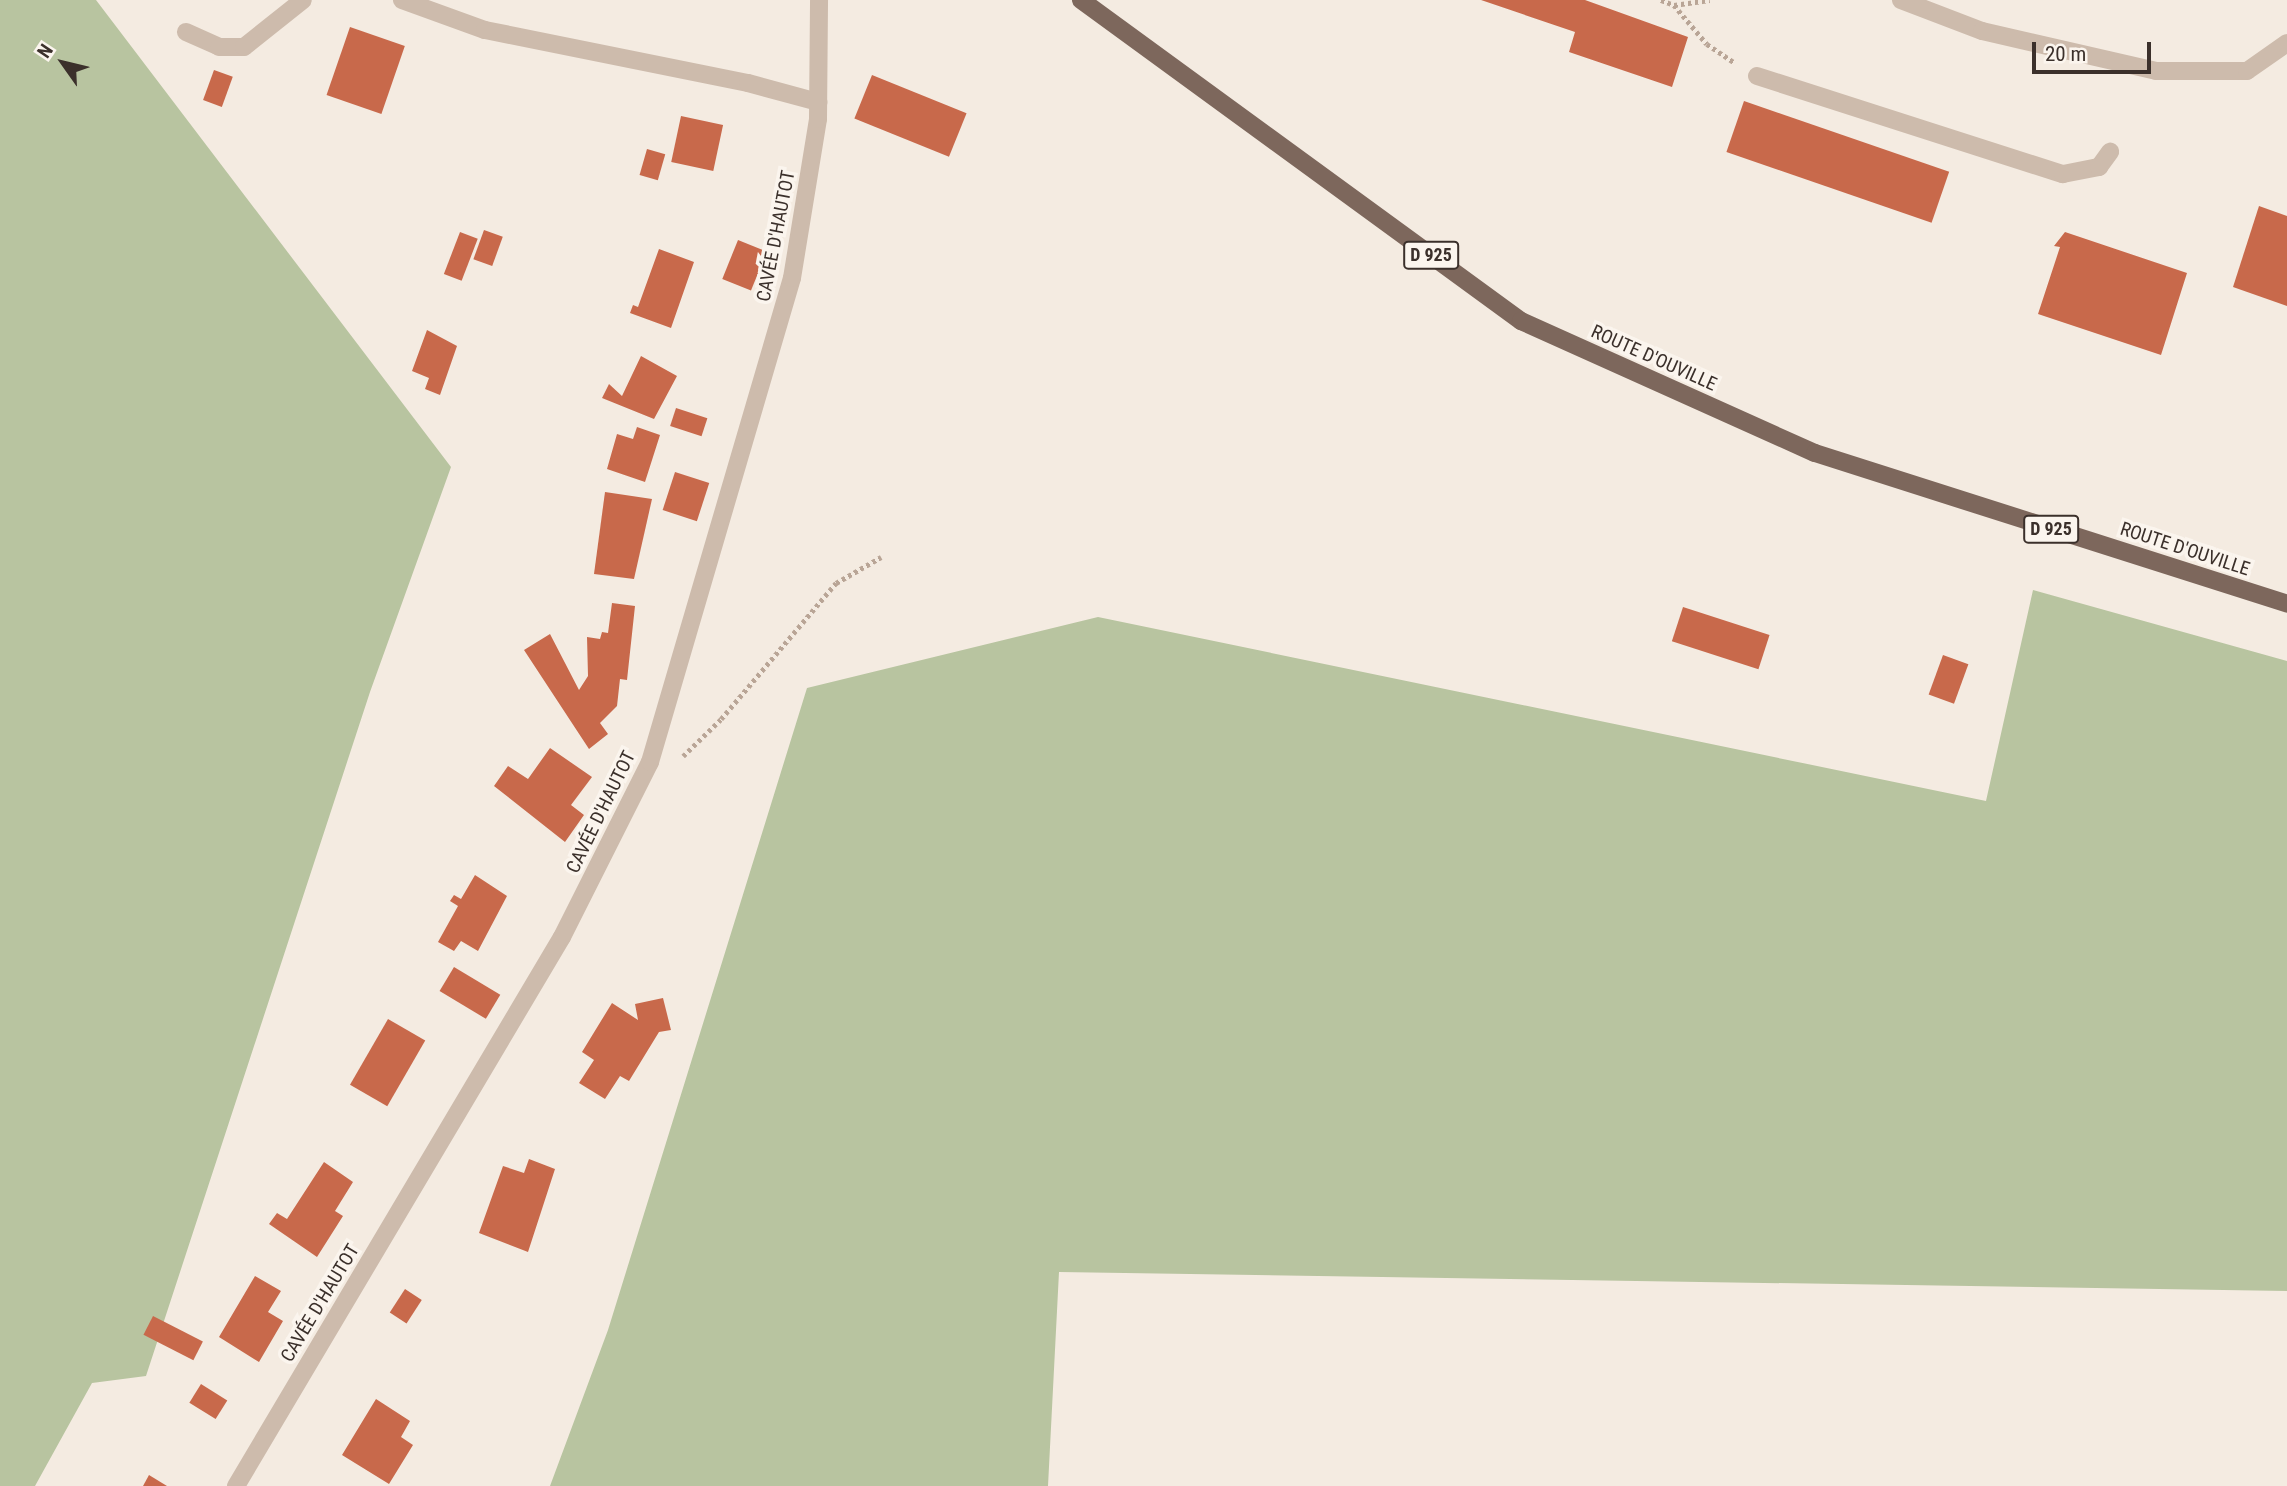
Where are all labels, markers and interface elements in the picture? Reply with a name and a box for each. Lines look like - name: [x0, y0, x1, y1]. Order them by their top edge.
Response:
- north arrow: [28, 28, 98, 98]
- scale bar: [2035, 28, 2154, 72]
- text: N: [32, 40, 58, 62]
- text: 20 m: [2045, 42, 2086, 66]
- street label: CAVÉE D'HAUTOT: [752, 169, 800, 303]
- road number: D 925: [1403, 241, 1459, 270]
- street label: ROUTE D'OUVILLE: [1588, 320, 1720, 396]
- road number: D 925: [2023, 514, 2079, 544]
- street label: ROUTE D'OUVILLE: [2117, 517, 2253, 581]
- street label: CAVÉE D'HAUTOT: [562, 747, 640, 877]
- street label: CAVÉE D'HAUTOT: [276, 1240, 364, 1366]

